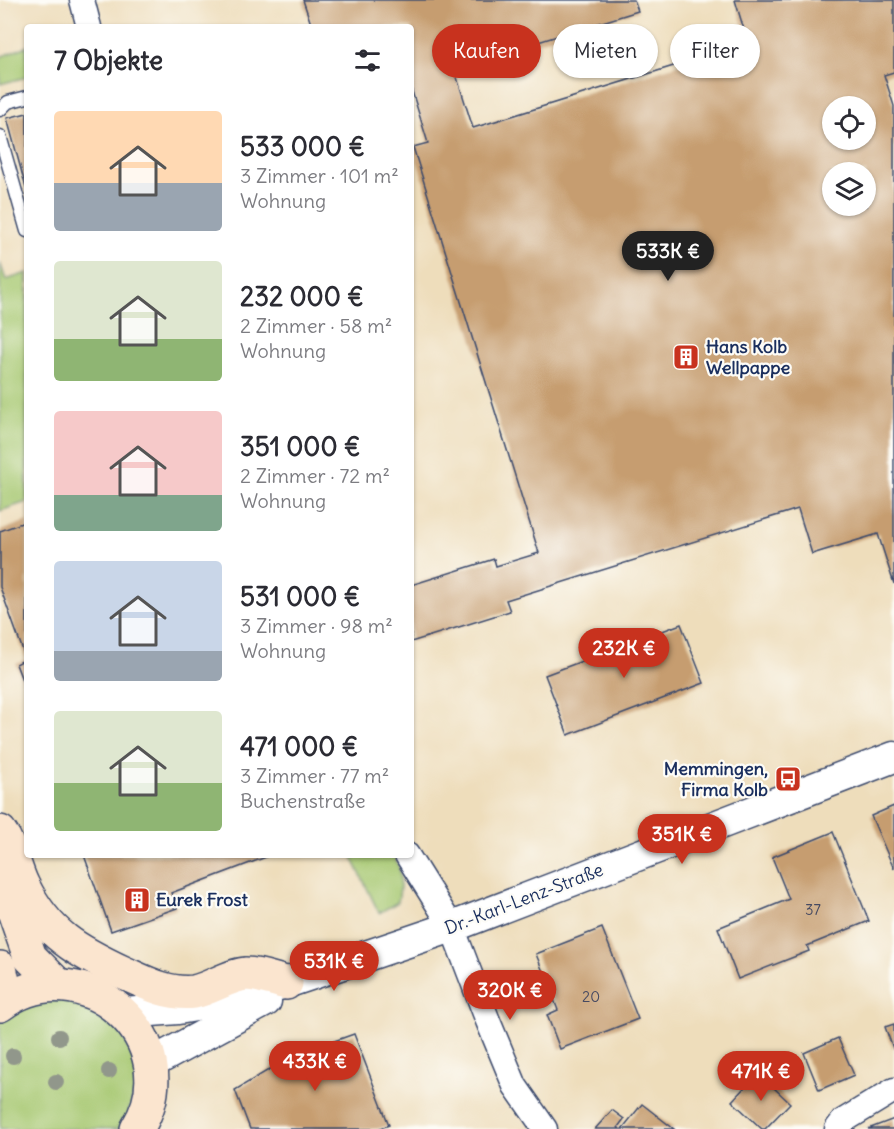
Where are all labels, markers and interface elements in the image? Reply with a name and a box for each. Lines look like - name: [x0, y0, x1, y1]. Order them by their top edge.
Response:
- chip: Kaufen: [432, 24, 541, 78]
- chip: Mieten: [553, 24, 658, 78]
- chip: Filter: [670, 24, 760, 78]
- text: 7 Objekte: [54, 44, 163, 77]
- icon: filters: [351, 44, 384, 77]
- map controls: [822, 96, 876, 216]
- button: locate: [822, 96, 876, 150]
- text: 533 000 €: [240, 130, 365, 163]
- icon: home: [102, 135, 174, 207]
- button: layers: [822, 162, 876, 216]
- text: 3 Zimmer · 101 m²: [240, 163, 399, 188]
- text: Wohnung: [240, 188, 326, 213]
- pin: 533K €: [619, 231, 717, 282]
- text: 533K €: [636, 238, 700, 263]
- text: 232 000 €: [240, 280, 364, 313]
- icon: home: [102, 285, 174, 357]
- text: 2 Zimmer · 58 m²: [240, 313, 392, 338]
- place label: Hans Kolb Wellpappe: [706, 335, 791, 379]
- text: Wohnung: [240, 338, 326, 363]
- building icon: Hans Kolb Wellpappe: [671, 342, 701, 372]
- text: 351 000 €: [240, 430, 360, 463]
- icon: home: [102, 435, 174, 507]
- text: 2 Zimmer · 72 m²: [240, 463, 390, 488]
- text: Wohnung: [240, 488, 326, 513]
- text: 531 000 €: [240, 580, 360, 613]
- icon: home: [102, 585, 174, 657]
- text: 3 Zimmer · 98 m²: [240, 613, 393, 638]
- pin: 232K €: [575, 628, 673, 679]
- text: 232K €: [592, 635, 656, 660]
- text: Wohnung: [240, 638, 326, 663]
- text: 471 000 €: [240, 730, 358, 763]
- icon: home: [102, 735, 174, 807]
- place label: Memmingen, Firma Kolb: [664, 757, 768, 801]
- text: 3 Zimmer · 77 m²: [240, 763, 389, 788]
- bus stop icon: Memmingen, Firma Kolb: [773, 764, 803, 794]
- text: Buchenstraße: [240, 788, 366, 813]
- pin: 351K €: [633, 814, 731, 865]
- text: 351K €: [652, 821, 712, 846]
- street label: Dr.-Karl-Lenz-Straße: [441, 858, 606, 939]
- building icon: Eurek Frost: [122, 885, 152, 915]
- place label: Eurek Frost: [156, 888, 249, 911]
- house number: 37: [805, 900, 821, 919]
- pin: 531K €: [285, 941, 383, 992]
- text: 531K €: [304, 948, 364, 973]
- pin: 320K €: [461, 970, 559, 1021]
- text: 320K €: [477, 977, 543, 1002]
- house number: 20: [582, 987, 600, 1006]
- pin: 433K €: [266, 1041, 364, 1092]
- text: 433K €: [283, 1048, 347, 1073]
- pin: 471K €: [712, 1051, 810, 1102]
- text: 471K €: [731, 1058, 791, 1083]

